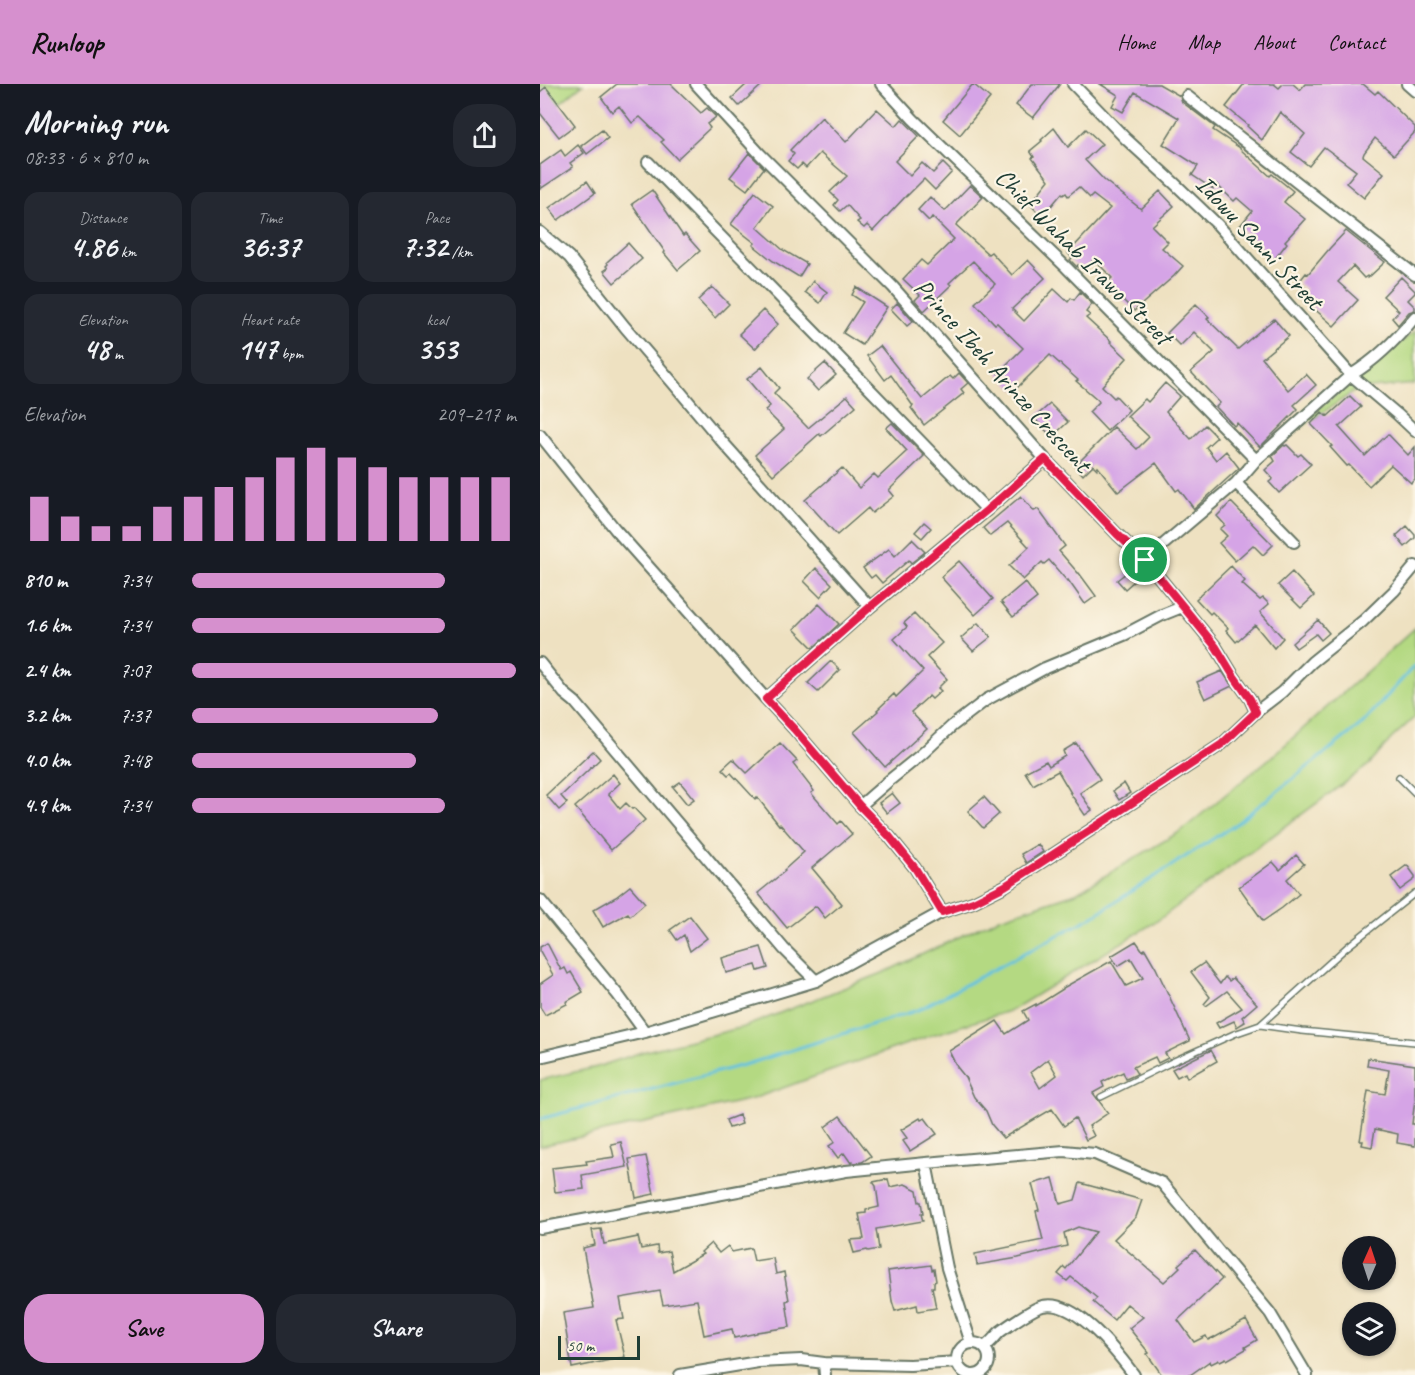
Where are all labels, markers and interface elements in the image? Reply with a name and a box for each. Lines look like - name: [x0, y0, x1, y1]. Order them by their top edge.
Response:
- text: Runloop: [30, 25, 103, 60]
- text: Home: [1117, 29, 1155, 55]
- text: Map: [1188, 29, 1220, 55]
- text: About: [1253, 29, 1295, 55]
- text: Contact: [1328, 29, 1385, 55]
- text: Morning run: [24, 101, 168, 143]
- button: share: [453, 104, 516, 167]
- text: 08:33 · 6 × 810 m: [24, 145, 148, 170]
- street label: Chief Wahab Irawo Street: [988, 161, 1182, 354]
- street label: Idowu Sanni Street: [1189, 168, 1332, 319]
- text: Distance: [79, 208, 127, 228]
- text: Time: [258, 208, 282, 228]
- text: Pace: [425, 208, 449, 228]
- text: 4.86: [70, 228, 117, 266]
- text: 36:37: [240, 228, 300, 266]
- text: 7:32: [401, 228, 448, 266]
- text: km: [117, 242, 136, 262]
- text: /km: [448, 242, 473, 262]
- street label: Prince Ibeh Arinze Crescent: [907, 271, 1100, 481]
- text: Elevation: [78, 310, 128, 330]
- text: Heart rate: [241, 310, 299, 330]
- text: kcal: [426, 310, 448, 330]
- text: 48: [83, 330, 110, 368]
- text: 147: [237, 330, 277, 368]
- text: 353: [417, 330, 457, 368]
- text: m: [110, 344, 123, 364]
- text: bpm: [277, 344, 303, 364]
- text: Elevation: [24, 402, 86, 427]
- text: 209–217 m: [437, 402, 516, 427]
- pin: [1119, 534, 1170, 585]
- icon: arrive: [1128, 543, 1161, 576]
- text: 810 m: [24, 568, 67, 593]
- text: 7:34: [120, 568, 151, 593]
- text: 1.6 km: [24, 613, 71, 638]
- text: 7:34: [120, 613, 151, 638]
- text: 2.4 km: [24, 658, 71, 683]
- text: 7:07: [120, 658, 151, 683]
- text: 3.2 km: [24, 703, 71, 728]
- text: 7:37: [120, 703, 151, 728]
- text: 4.0 km: [24, 748, 71, 773]
- text: 7:48: [120, 748, 151, 773]
- text: 4.9 km: [24, 793, 70, 818]
- text: 7:34: [120, 793, 151, 818]
- north arrow: [1342, 1236, 1396, 1290]
- map controls: [1342, 1236, 1396, 1356]
- button: Save: [24, 1294, 264, 1363]
- button: Share: [276, 1294, 516, 1363]
- button: layers: [1342, 1302, 1396, 1356]
- scale bar: [558, 1333, 640, 1360]
- text: 50 m: [567, 1336, 594, 1356]

